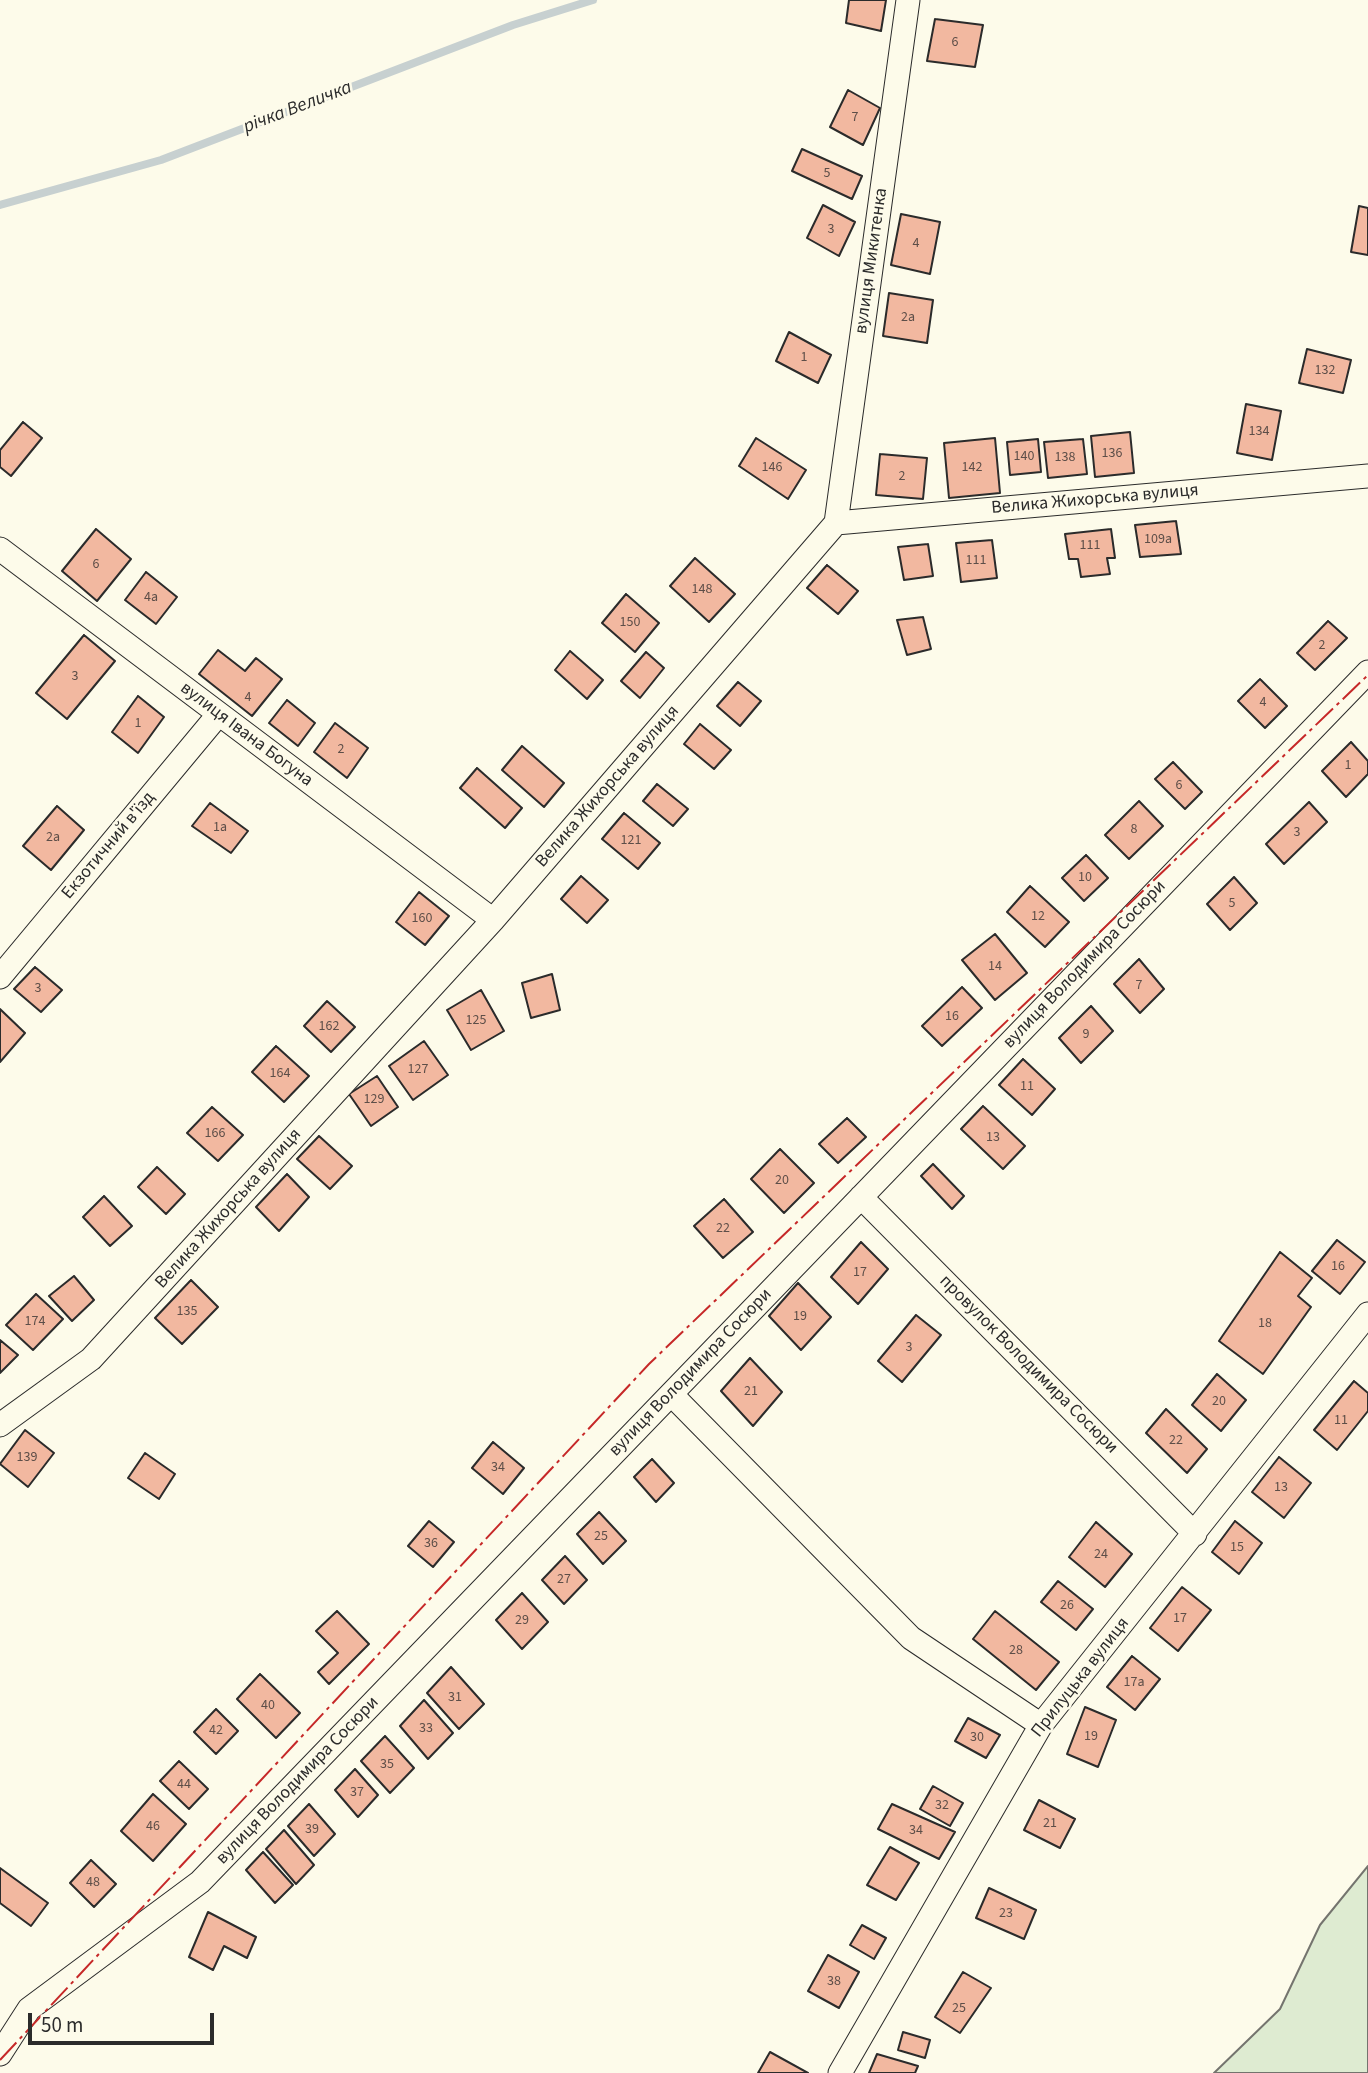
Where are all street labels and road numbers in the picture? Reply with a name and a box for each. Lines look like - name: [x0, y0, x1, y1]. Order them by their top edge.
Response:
- street label: вулиця Микитенка: [851, 187, 893, 335]
- street label: Велика Жихорська вулиця: [990, 480, 1200, 520]
- street label: вулиця Івана Богуна: [175, 678, 317, 792]
- street label: Велика Жихорська вулиця: [532, 701, 684, 873]
- street label: Екзотичний в'їзд: [58, 788, 160, 904]
- street label: вулиця Володимира Сосюри: [999, 877, 1171, 1053]
- street label: Велика Жихорська вулиця: [151, 1124, 307, 1294]
- street label: провулок Володимира Сосюри: [934, 1271, 1122, 1459]
- street label: вулиця Володимира Сосюри: [605, 1285, 777, 1461]
- street label: Прилуцька вулиця: [1027, 1614, 1135, 1742]
- street label: вулиця Володимира Сосюри: [212, 1693, 384, 1869]

